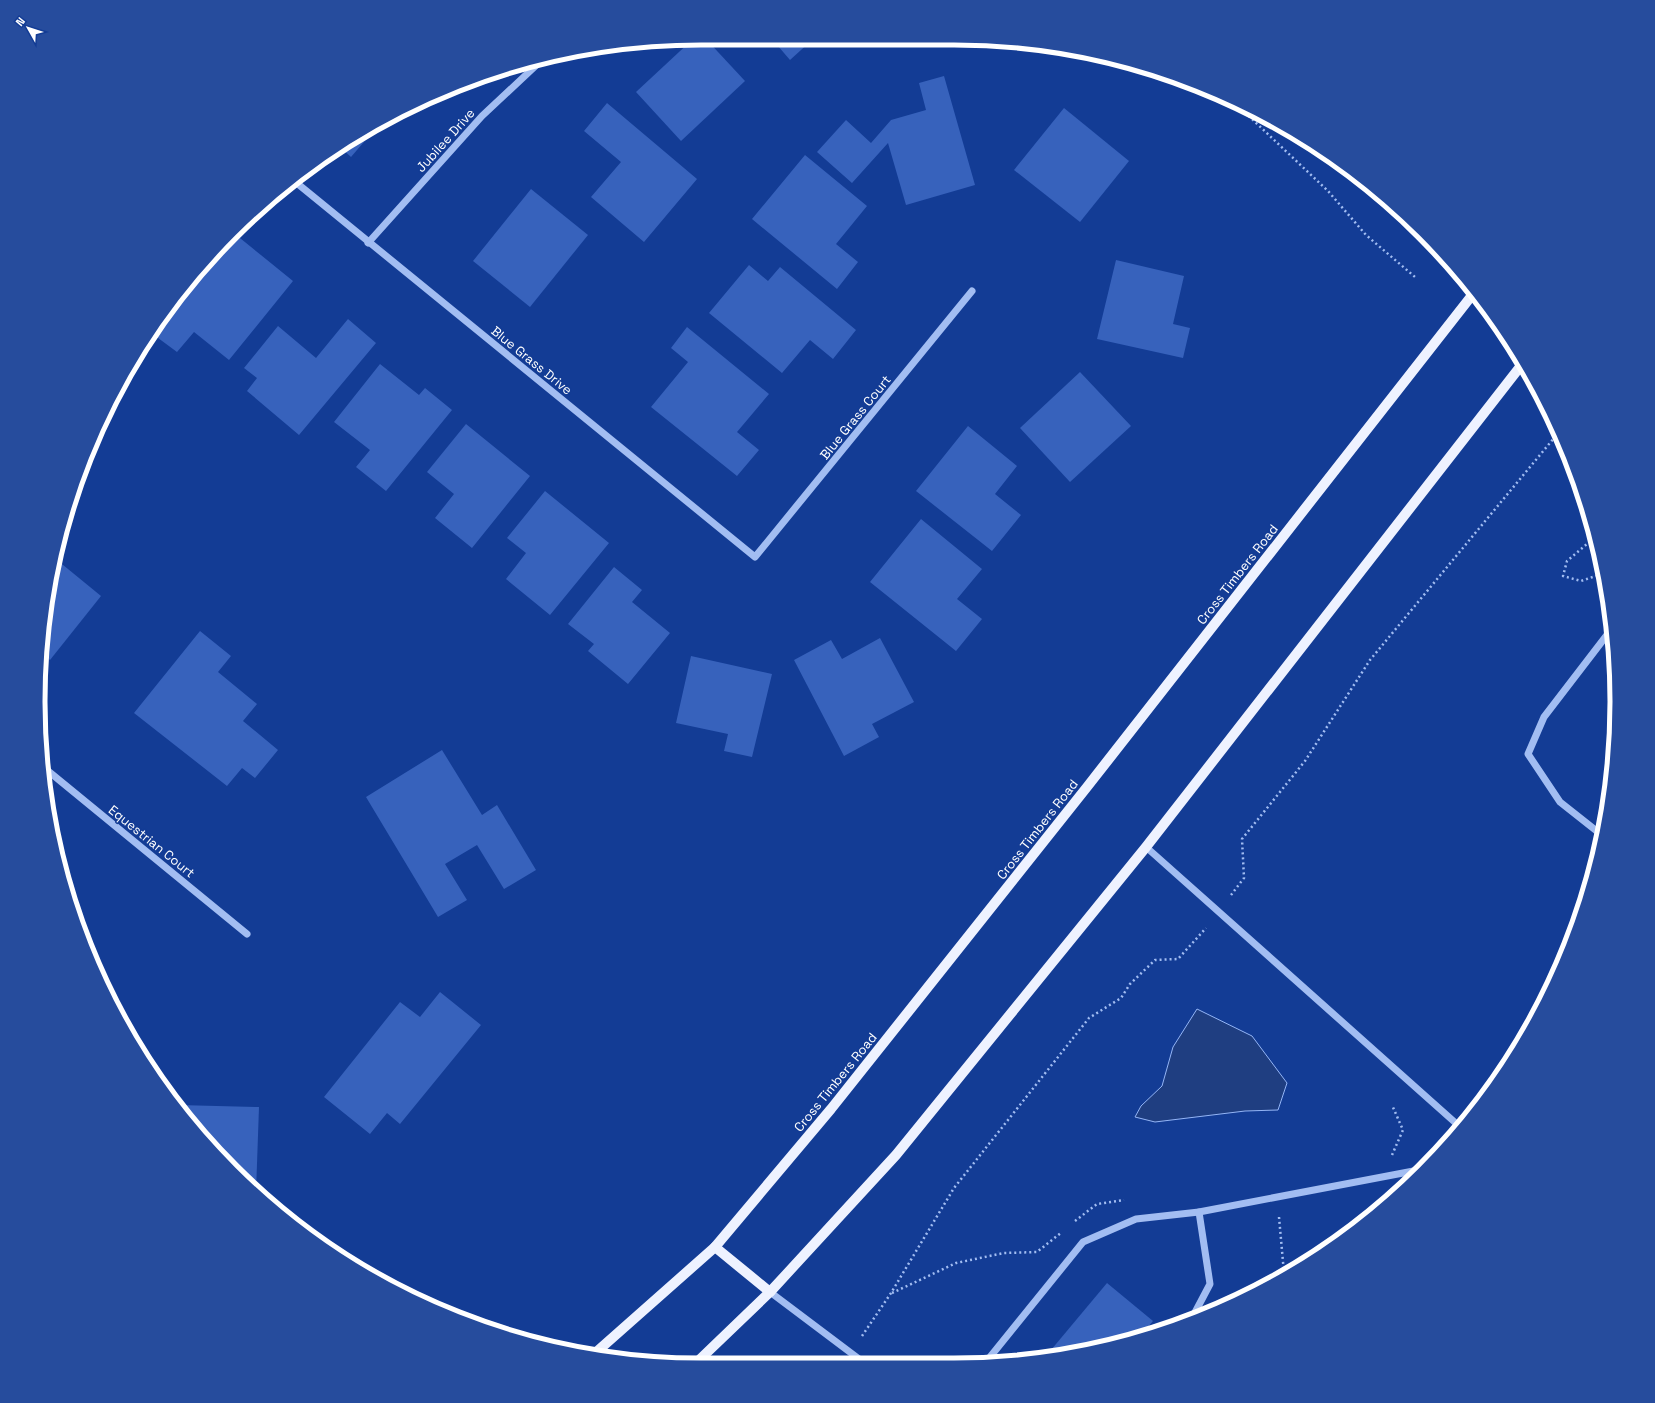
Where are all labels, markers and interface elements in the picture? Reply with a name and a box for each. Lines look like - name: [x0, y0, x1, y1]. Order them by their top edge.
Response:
- north arrow: [8, 8, 48, 48]
- text: N: [12, 14, 28, 29]
- street label: Jubilee Drive: [412, 105, 478, 176]
- street label: Blue Grass Drive: [488, 322, 576, 398]
- street label: Blue Grass Court: [816, 372, 895, 463]
- street label: Cross Timbers Road: [1193, 521, 1282, 628]
- street label: Cross Timbers Road: [993, 776, 1082, 883]
- street label: Equestrian Court: [105, 801, 198, 881]
- street label: Cross Timbers Road: [790, 1029, 881, 1135]

